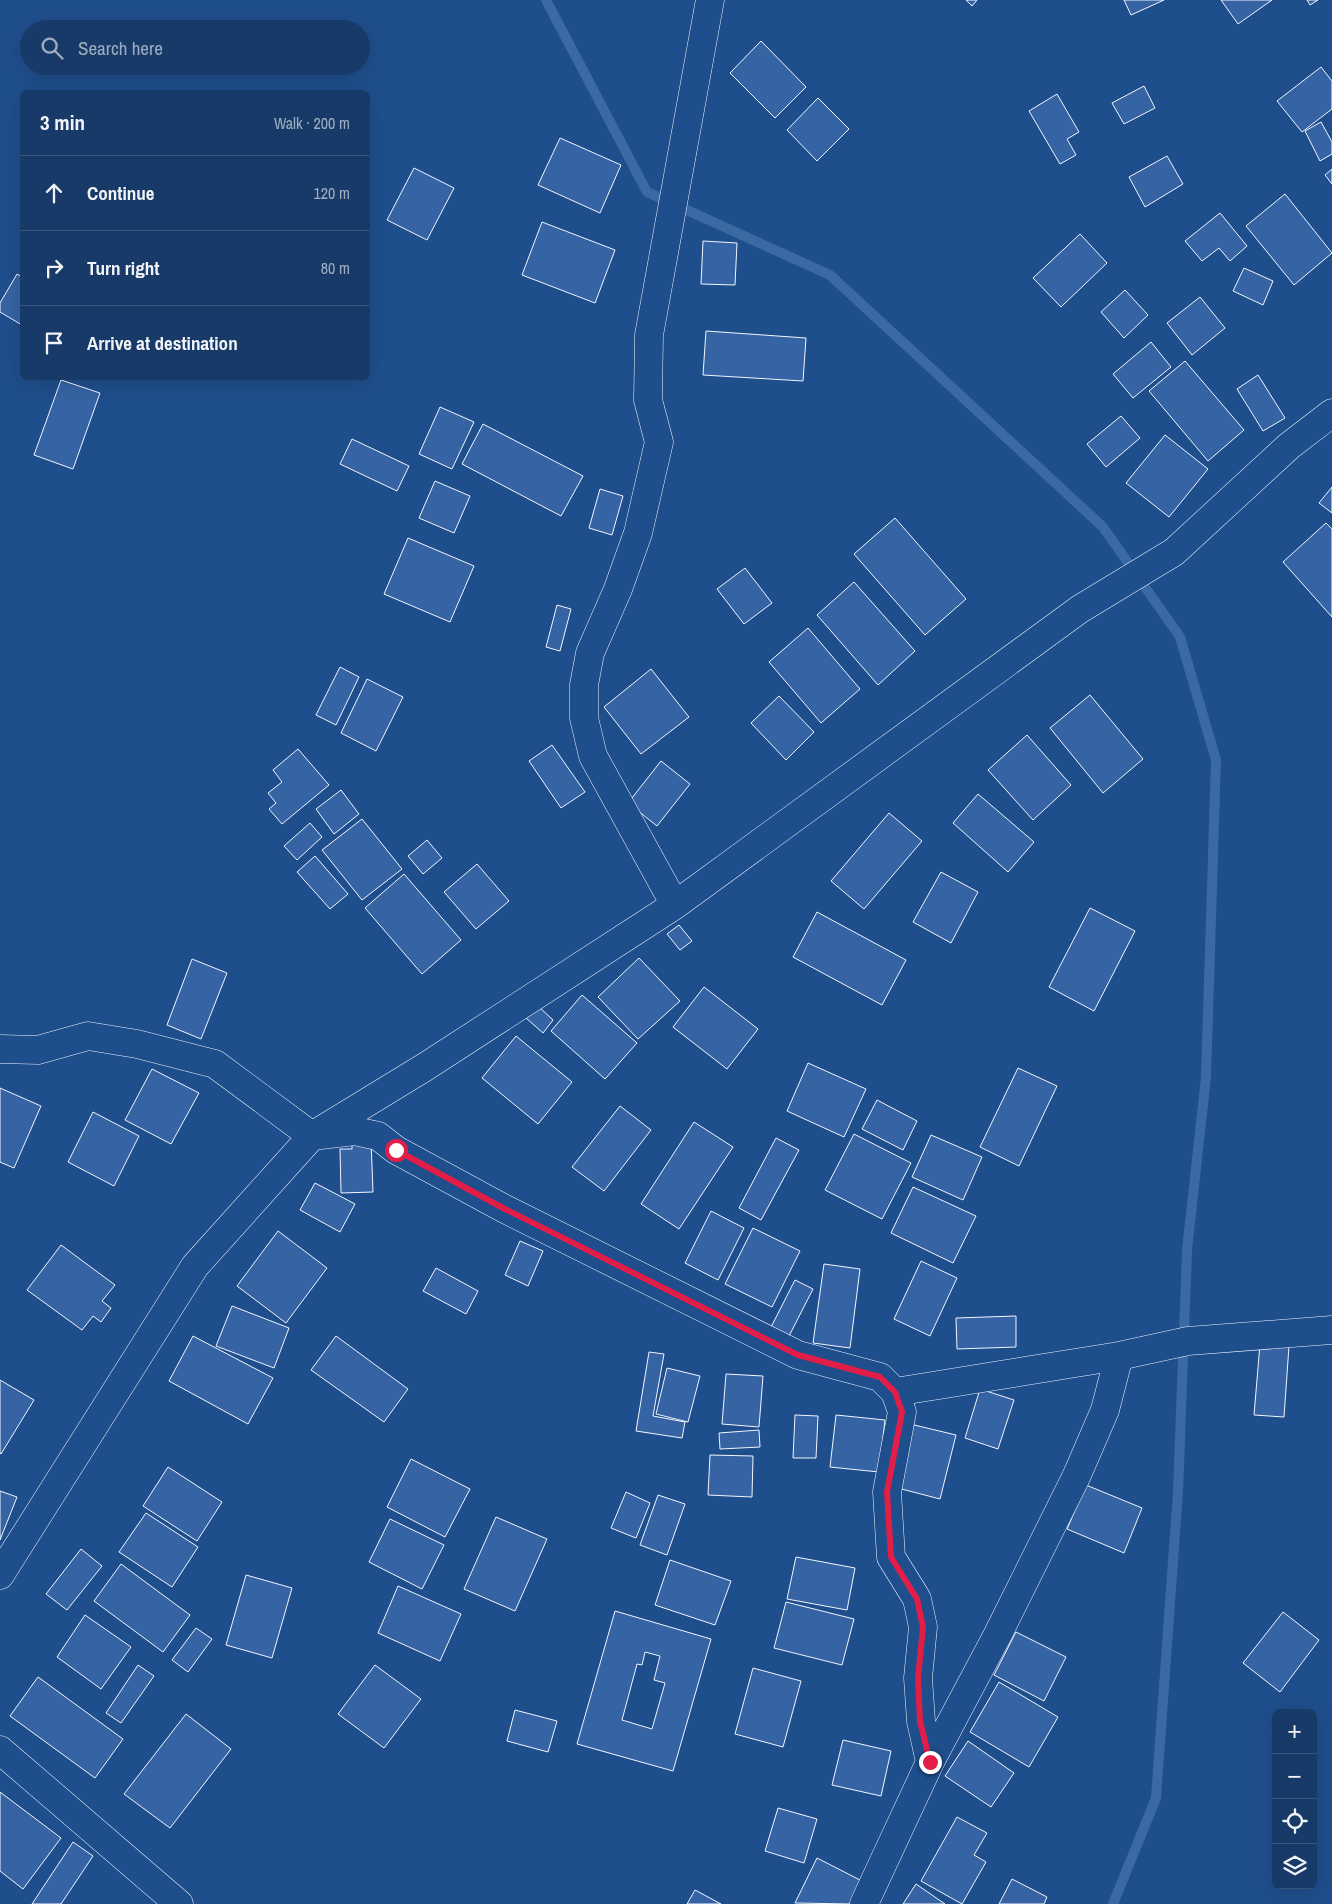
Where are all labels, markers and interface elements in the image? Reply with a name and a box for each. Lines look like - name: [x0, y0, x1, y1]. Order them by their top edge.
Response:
- search box: [20, 20, 370, 75]
- icon: search: [38, 34, 66, 62]
- text: Search here: [78, 35, 163, 61]
- text: 3 min: [40, 108, 85, 137]
- text: Walk · 200 m: [274, 112, 350, 134]
- icon: ahead: [40, 179, 68, 207]
- text: Continue: [87, 180, 155, 206]
- text: 120 m: [314, 182, 350, 204]
- icon: right: [40, 254, 68, 282]
- text: Turn right: [87, 255, 159, 281]
- text: 80 m: [321, 257, 350, 279]
- icon: arrive: [40, 329, 68, 357]
- text: Arrive at destination: [87, 330, 238, 356]
- route start: [385, 1139, 408, 1162]
- map controls: [1272, 1709, 1317, 1889]
- button: +: [1272, 1709, 1317, 1754]
- route end: [919, 1751, 942, 1774]
- button: −: [1272, 1754, 1317, 1799]
- button: locate: [1272, 1799, 1317, 1844]
- button: layers: [1272, 1844, 1317, 1889]

